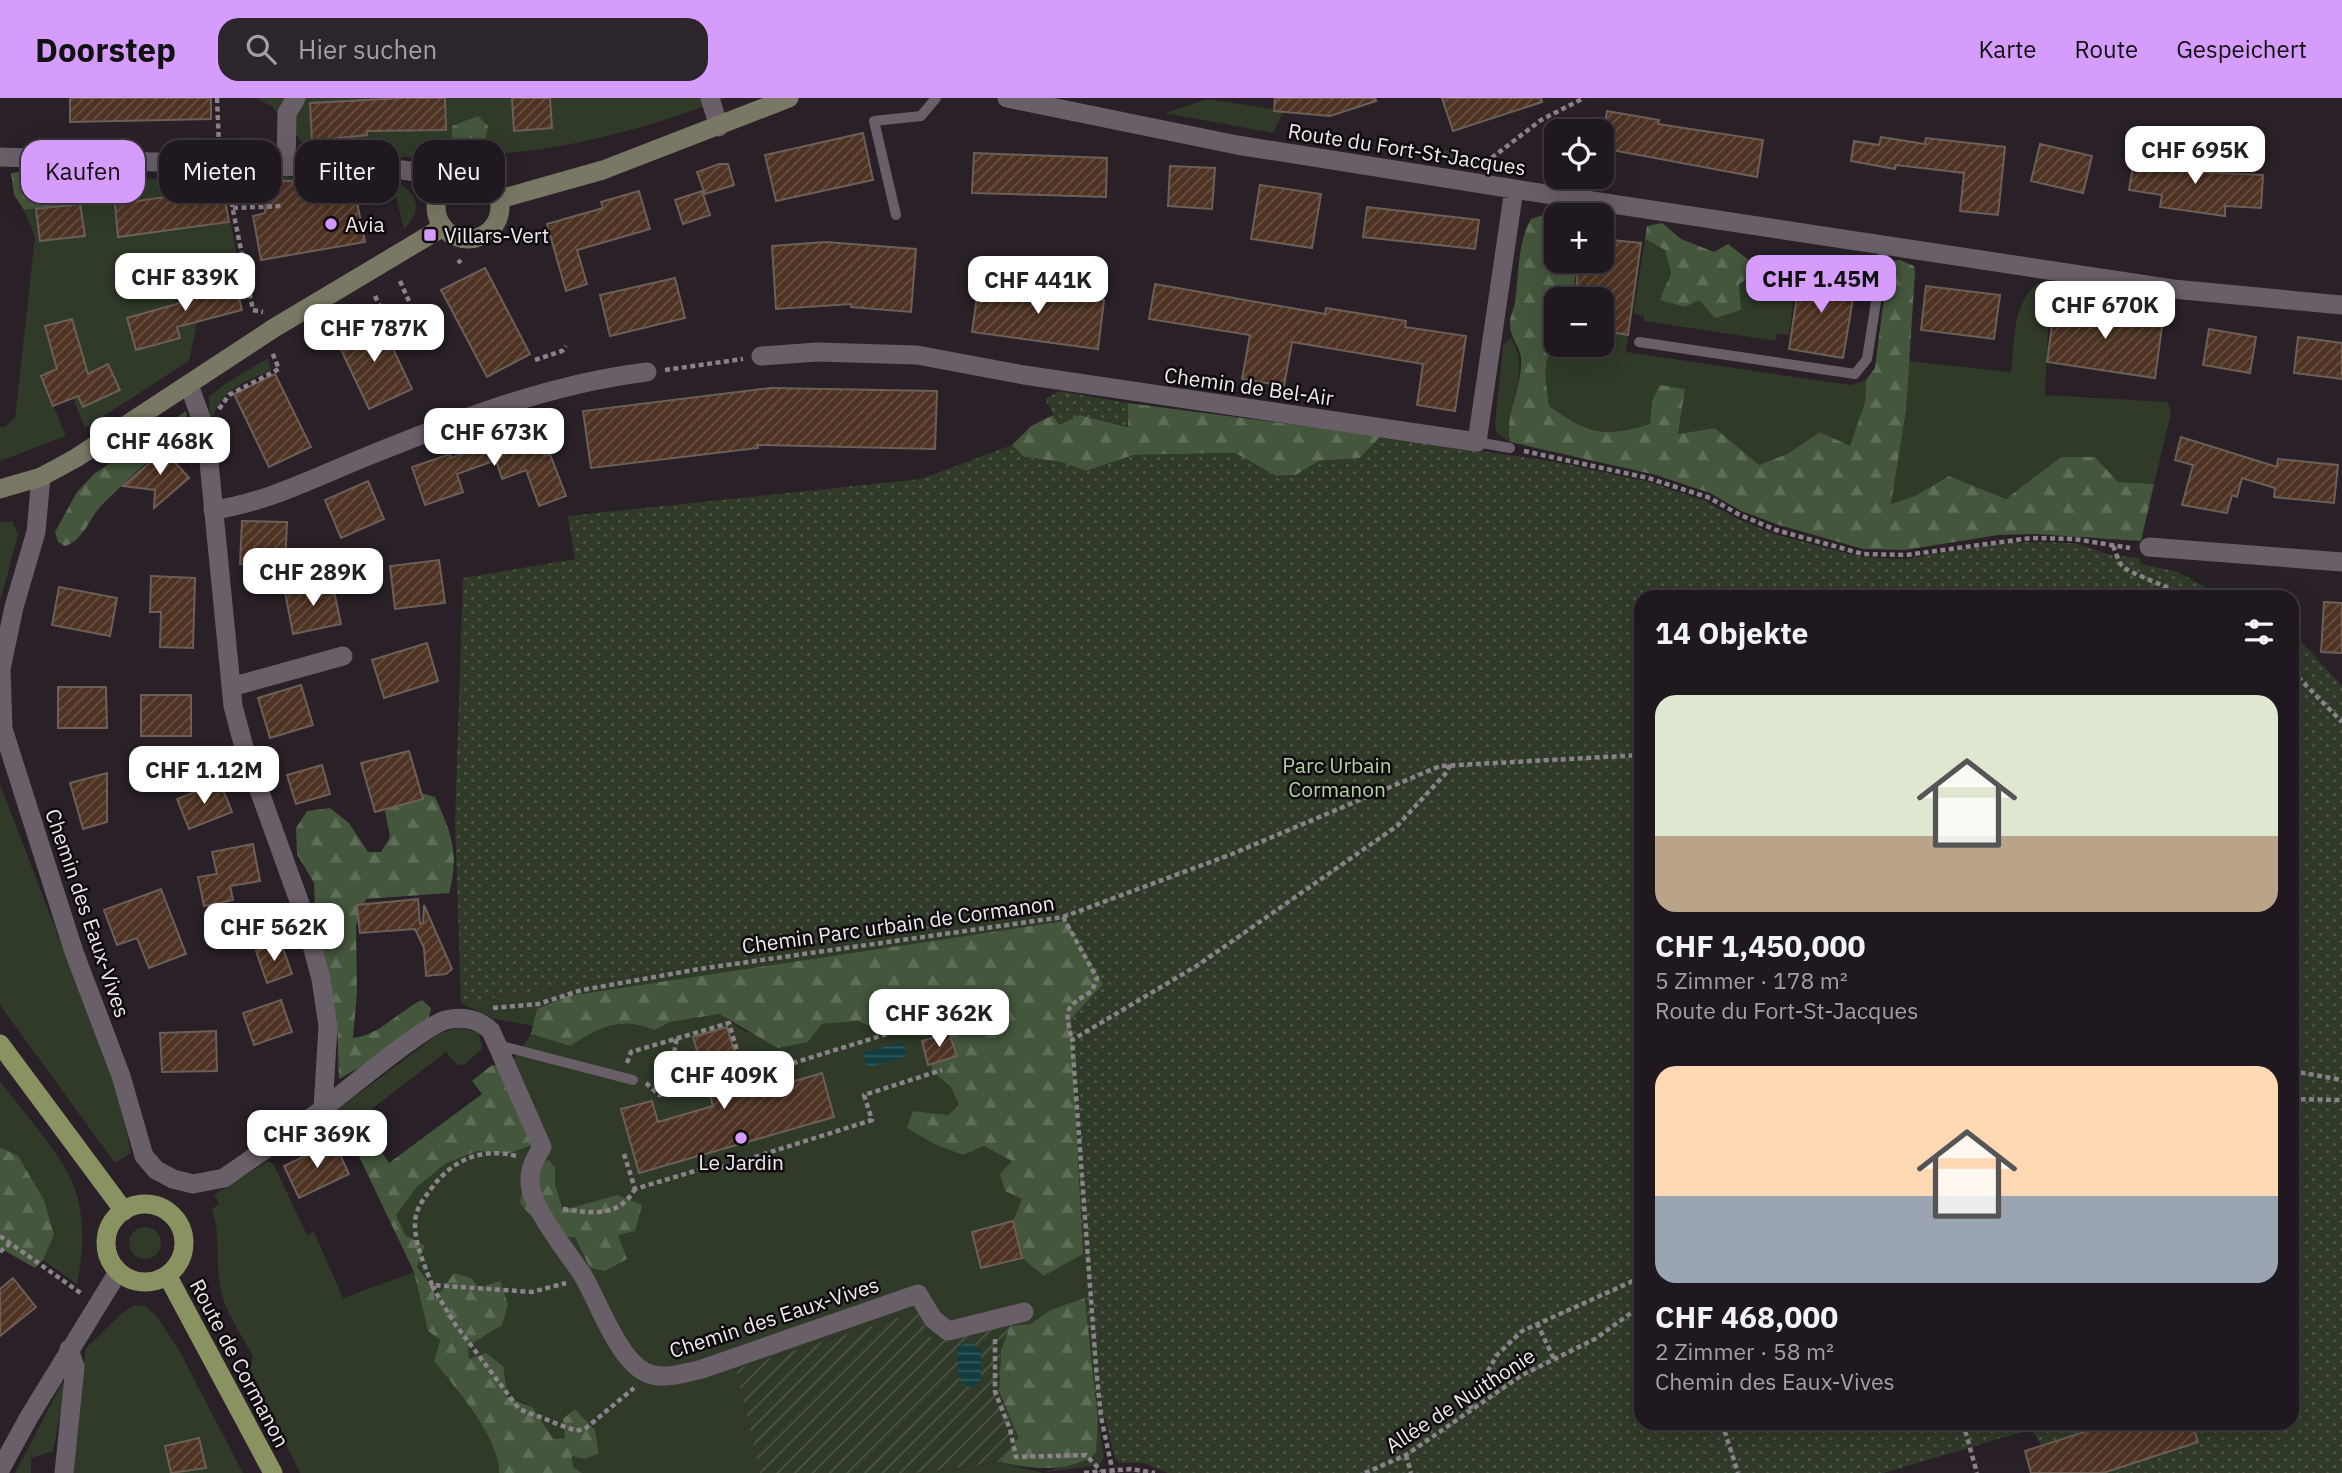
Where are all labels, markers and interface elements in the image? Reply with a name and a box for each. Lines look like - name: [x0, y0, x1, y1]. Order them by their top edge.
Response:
- search box: [218, 18, 708, 81]
- text: Doorstep: [35, 28, 176, 71]
- icon: search: [242, 30, 280, 68]
- text: Hier suchen: [298, 32, 437, 66]
- text: Karte: [1978, 33, 2037, 65]
- text: Route: [2075, 33, 2138, 65]
- text: Gespeichert: [2176, 33, 2307, 65]
- street label: Route du Fort-St-Jacques: [1286, 116, 1528, 182]
- map controls: [1544, 119, 1614, 357]
- button: locate: [1544, 119, 1614, 189]
- pin: CHF 695K: [2123, 126, 2267, 186]
- text: CHF 695K: [2141, 134, 2249, 164]
- chip: Kaufen: [21, 140, 145, 203]
- chip: Mieten: [159, 140, 281, 203]
- chip: Filter: [295, 140, 399, 203]
- chip: Neu: [413, 140, 505, 203]
- button: +: [1544, 203, 1614, 273]
- place label: Avia: [345, 210, 385, 238]
- marker: Avia: [323, 216, 339, 232]
- place label: Villars-Vert: [444, 221, 549, 249]
- marker: Villars-Vert: [422, 227, 438, 243]
- pin: CHF 839K: [113, 254, 257, 313]
- pin: CHF 441K: [966, 256, 1110, 316]
- pin: CHF 1.45M: [1741, 256, 1901, 315]
- text: CHF 839K: [131, 261, 239, 291]
- text: CHF 1.45M: [1762, 263, 1880, 293]
- text: CHF 441K: [984, 264, 1092, 294]
- pin: CHF 670K: [2033, 282, 2177, 341]
- button: −: [1544, 287, 1614, 357]
- text: CHF 670K: [2051, 289, 2159, 319]
- pin: CHF 787K: [302, 304, 446, 364]
- text: CHF 787K: [320, 312, 428, 342]
- street label: Chemin de Bel-Air: [1162, 360, 1336, 412]
- pin: CHF 673K: [422, 408, 566, 468]
- text: CHF 673K: [440, 416, 548, 446]
- pin: CHF 468K: [88, 418, 232, 477]
- text: CHF 468K: [106, 425, 214, 455]
- pin: CHF 289K: [241, 548, 385, 608]
- text: CHF 289K: [259, 556, 367, 586]
- text: 14 Objekte: [1655, 613, 1808, 652]
- icon: filters: [2240, 613, 2278, 651]
- icon: home: [1904, 740, 2030, 866]
- pin: CHF 1.12M: [124, 746, 284, 806]
- park label: Parc Urbain Cormanon: [1282, 751, 1392, 803]
- text: CHF 1.12M: [145, 754, 263, 784]
- street label: Chemin des Eaux-Vives: [39, 805, 137, 1021]
- street label: Chemin Parc urbain de Cormanon: [740, 888, 1056, 960]
- pin: CHF 562K: [202, 904, 346, 963]
- text: CHF 562K: [220, 911, 328, 941]
- text: CHF 1,450,000: [1655, 926, 1865, 965]
- text: 5 Zimmer · 178 m²: [1655, 965, 1848, 995]
- pin: CHF 362K: [867, 990, 1011, 1049]
- text: Route du Fort-St-Jacques: [1655, 995, 1918, 1025]
- text: CHF 362K: [885, 997, 993, 1027]
- pin: CHF 409K: [652, 1052, 796, 1111]
- text: CHF 409K: [670, 1059, 778, 1089]
- pin: CHF 369K: [245, 1110, 389, 1170]
- icon: home: [1904, 1111, 2030, 1237]
- text: CHF 369K: [263, 1118, 371, 1148]
- marker: Le Jardin: [733, 1130, 749, 1146]
- place label: Le Jardin: [698, 1148, 784, 1176]
- street label: Chemin des Eaux-Vives: [666, 1270, 882, 1364]
- street label: Route de Cormanon: [184, 1274, 296, 1452]
- text: CHF 468,000: [1655, 1297, 1838, 1336]
- text: 2 Zimmer · 58 m²: [1655, 1336, 1834, 1366]
- street label: Allée de Nuithonie: [1380, 1341, 1540, 1459]
- text: Chemin des Eaux-Vives: [1655, 1366, 1895, 1396]

